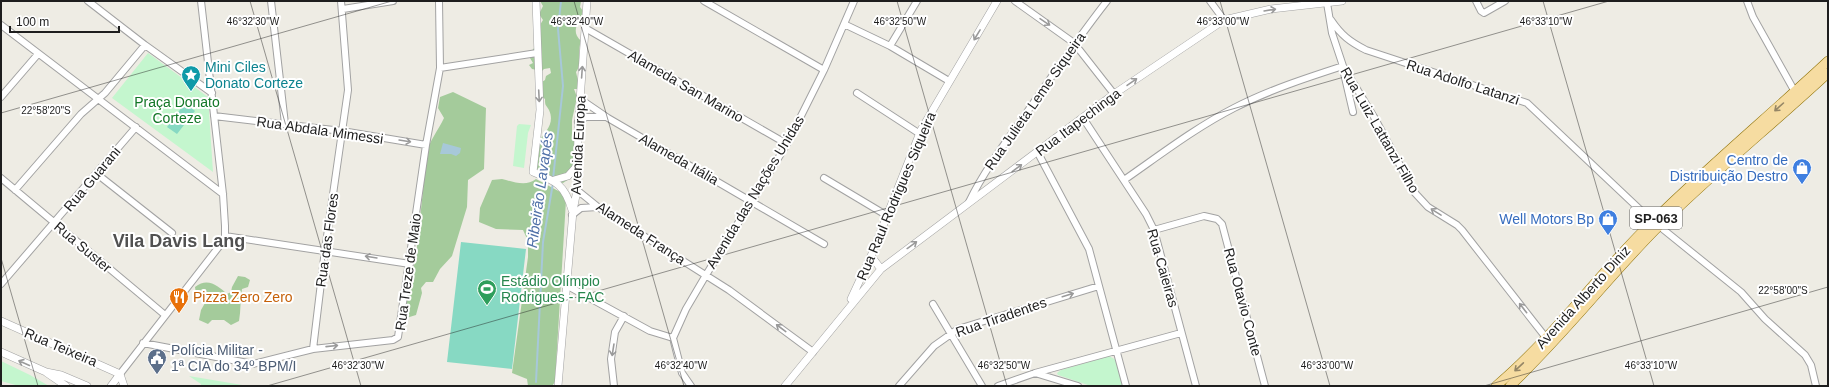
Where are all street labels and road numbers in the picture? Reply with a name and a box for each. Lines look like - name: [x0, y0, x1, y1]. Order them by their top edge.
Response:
- street label: Rua Julieta Leme Siqueira: [981, 29, 1089, 173]
- street label: Alameda San Marino: [625, 46, 747, 126]
- street label: Rua Adolfo Latanzi: [1405, 56, 1521, 108]
- street label: Rua Luiz Lattanzi Filho: [1337, 64, 1423, 196]
- street label: Rua Itapechinga: [1032, 85, 1124, 159]
- street label: Avenida Europa: [567, 95, 589, 195]
- street label: Rua Raul Rodrigues Siqueira: [853, 109, 939, 283]
- street label: Rua Abdala Mimessi: [256, 113, 384, 147]
- street label: Avenida das Nações Unidas: [703, 113, 807, 271]
- street label: Alameda Itália: [637, 130, 722, 188]
- street label: Rua Guarani: [60, 143, 124, 215]
- street label: Rua das Flores: [312, 192, 342, 288]
- street label: Alameda França: [594, 198, 689, 268]
- road number: SP-063: [1630, 207, 1682, 229]
- street label: Rua Treze de Maio: [392, 212, 424, 332]
- street label: Rua Suster: [51, 218, 115, 276]
- street label: Rua Caieiras: [1144, 227, 1182, 309]
- street label: Avenida Alberto Diniz: [1533, 242, 1633, 352]
- street label: Rua Otavio Conte: [1221, 246, 1265, 358]
- street label: Rua Tiradentes: [954, 294, 1048, 340]
- street label: Rua Teixeira: [22, 324, 100, 370]

